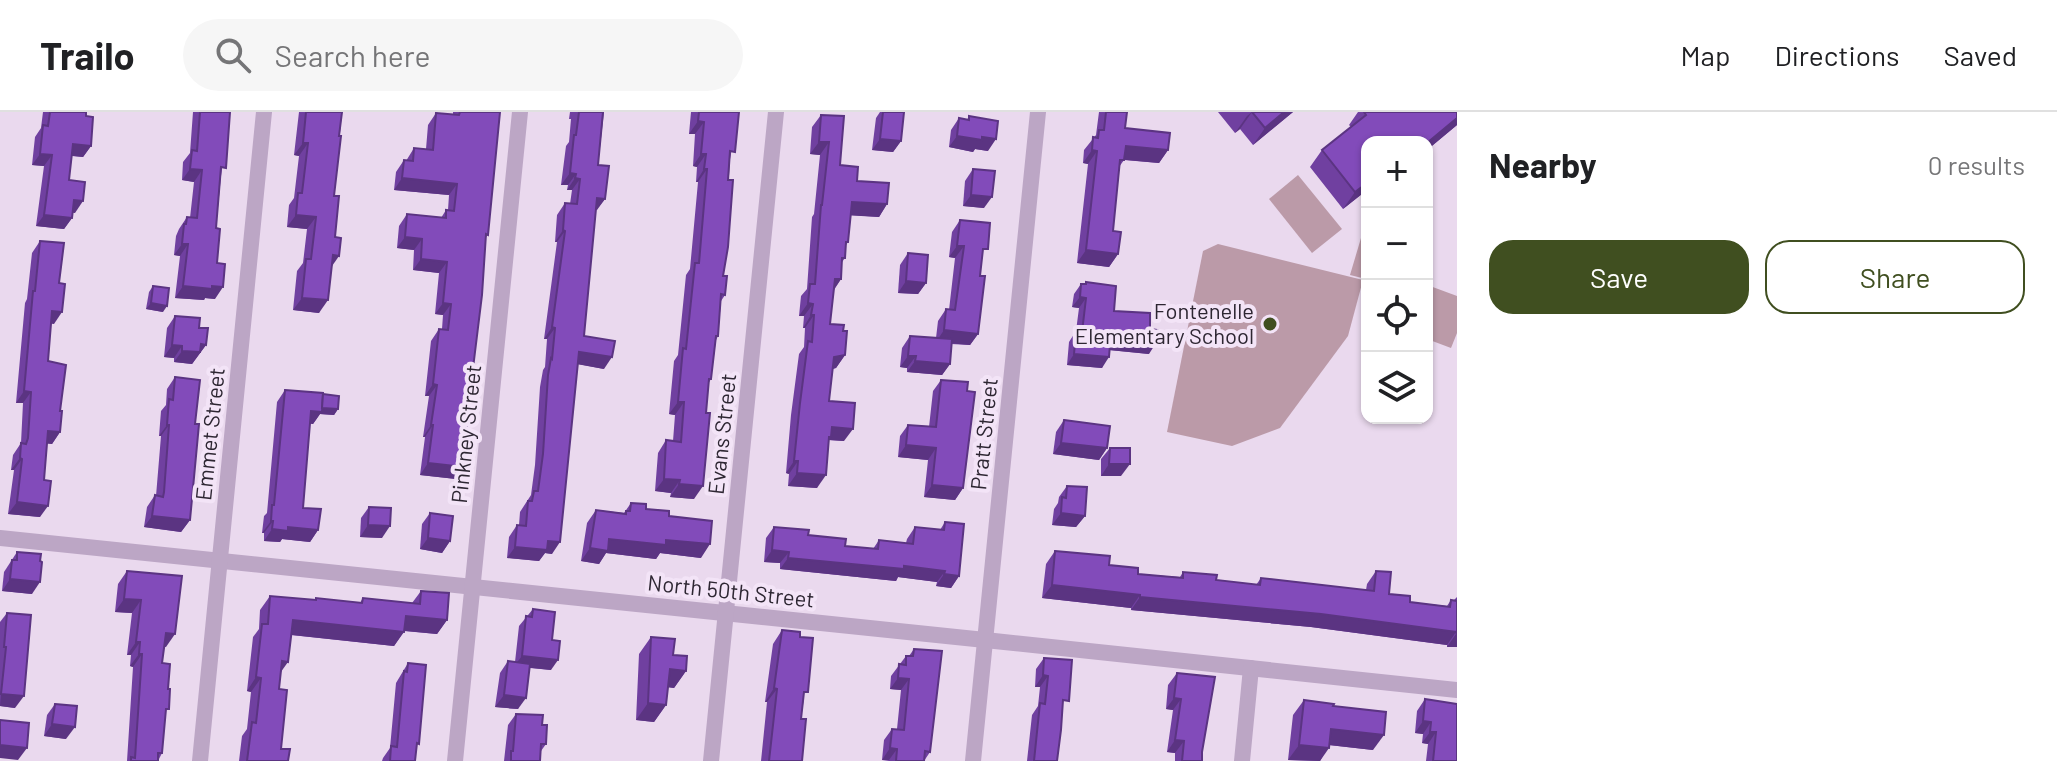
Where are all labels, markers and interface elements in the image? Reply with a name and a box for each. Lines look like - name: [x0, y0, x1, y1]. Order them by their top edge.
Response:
- search box: [183, 19, 743, 91]
- text: Trailo: [40, 32, 135, 78]
- icon: search: [211, 33, 255, 77]
- text: Search here: [275, 37, 431, 73]
- text: Map: [1681, 38, 1730, 72]
- text: Directions: [1774, 38, 1900, 72]
- text: Saved: [1944, 38, 2017, 72]
- map controls: [1361, 136, 1433, 424]
- button: +: [1361, 136, 1433, 208]
- text: Nearby: [1489, 144, 1597, 185]
- text: 0 results: [1928, 149, 2025, 180]
- button: −: [1361, 208, 1433, 280]
- button: Save: [1489, 240, 1749, 314]
- button: Share: [1765, 240, 2025, 314]
- button: locate: [1361, 280, 1433, 352]
- place label: Fontenelle Elementary School: [1075, 297, 1254, 348]
- marker: Fontenelle Elementary School: [1261, 315, 1279, 333]
- button: layers: [1361, 352, 1433, 424]
- street label: Pinkney Street: [445, 363, 485, 504]
- street label: Emmet Street: [189, 366, 229, 502]
- street label: Evans Street: [702, 372, 740, 496]
- street label: Pratt Street: [964, 377, 1002, 491]
- street label: North 50th Street: [646, 568, 816, 612]

